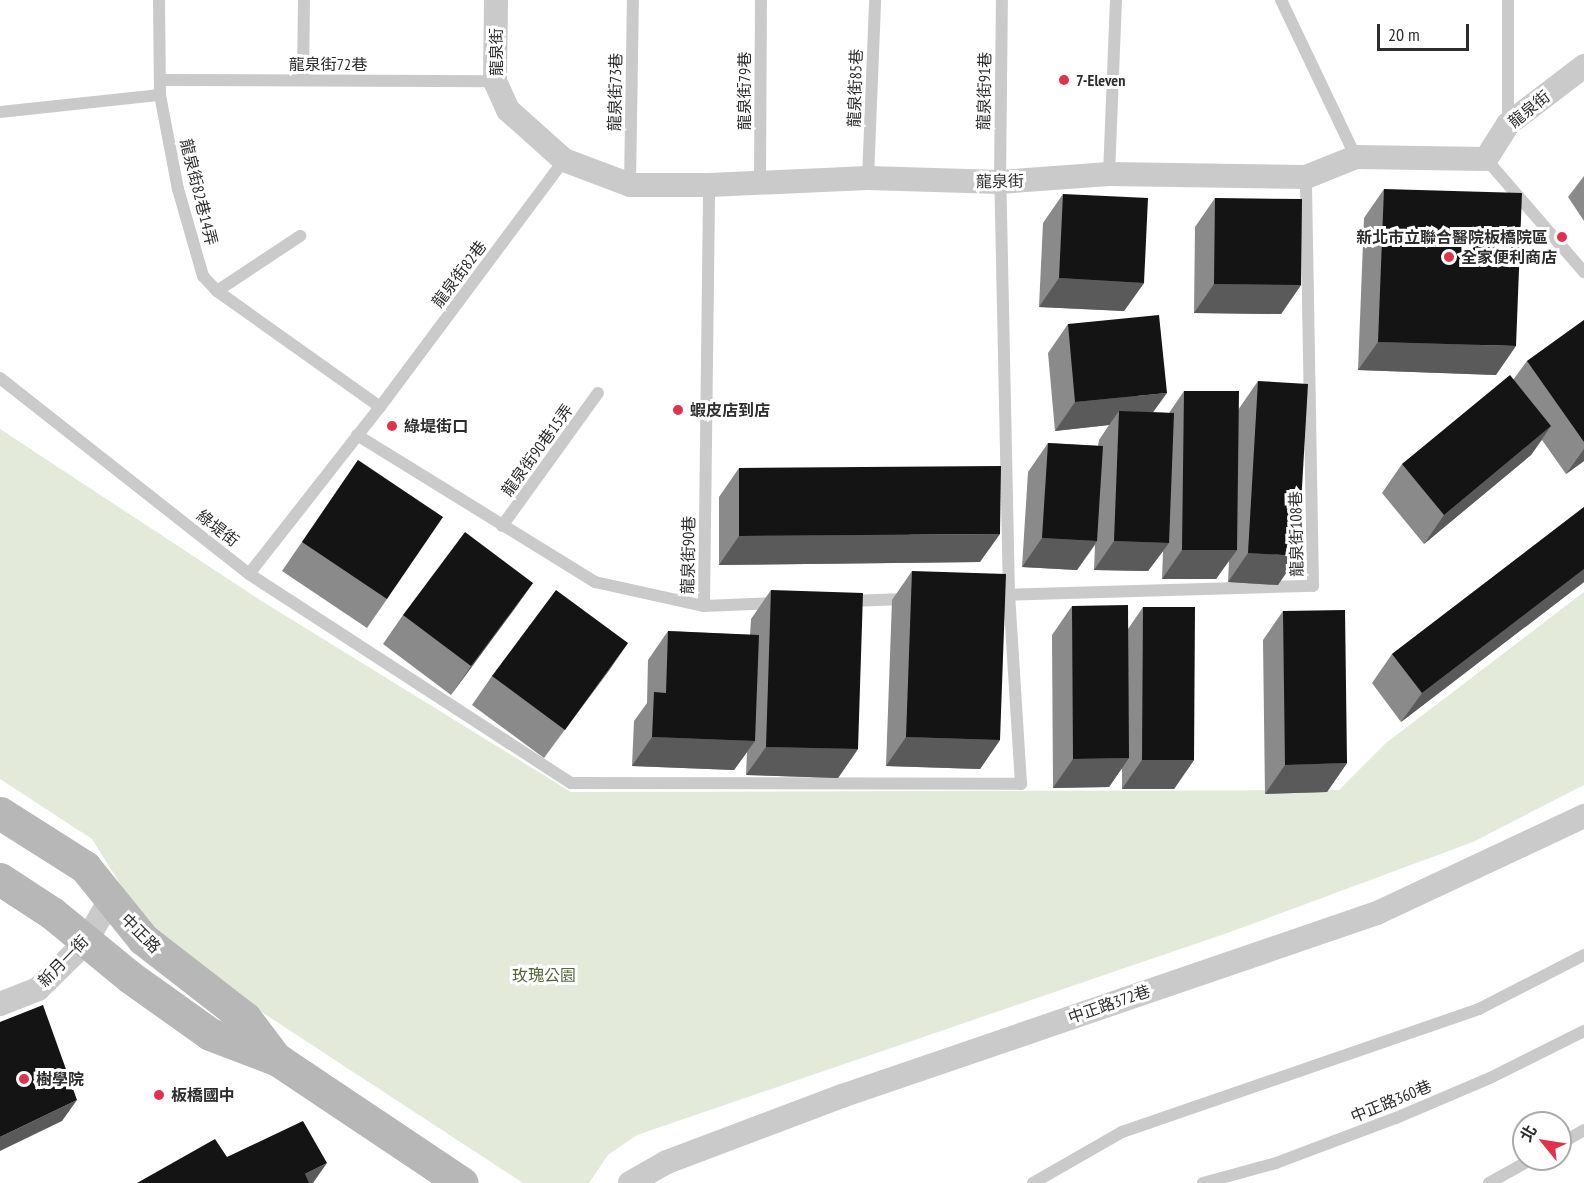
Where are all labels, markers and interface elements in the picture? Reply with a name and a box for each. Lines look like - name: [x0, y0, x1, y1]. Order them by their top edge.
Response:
- scale bar: [1380, 12, 1472, 50]
- text: 20 m: [1388, 23, 1420, 46]
- street label: 龍泉街: [486, 28, 506, 76]
- street label: 龍泉街85巷: [844, 48, 866, 128]
- street label: 龍泉街79巷: [734, 52, 754, 130]
- street label: 龍泉街91巷: [974, 52, 994, 130]
- street label: 龍泉街73巷: [605, 53, 625, 131]
- street label: 龍泉街72巷: [289, 54, 367, 74]
- place label: 7-Eleven: [1076, 70, 1125, 90]
- marker: 7-Eleven: [1057, 73, 1071, 87]
- street label: 龍泉街: [1504, 86, 1554, 132]
- street label: 龍泉街82巷14弄: [177, 137, 221, 247]
- street label: 龍泉街: [976, 171, 1024, 191]
- place label: 新北市立聯合醫院板橋院區: [1356, 227, 1548, 247]
- marker: 新北市立聯合醫院板橋院區: [1553, 228, 1571, 246]
- street label: 龍泉街82巷: [428, 237, 490, 311]
- place label: 全家便利商店: [1461, 247, 1557, 267]
- marker: 全家便利商店: [1442, 250, 1456, 264]
- street label: 龍泉街90巷15弄: [497, 400, 577, 500]
- place label: 蝦皮店到店: [690, 400, 770, 420]
- marker: 蝦皮店到店: [671, 403, 685, 417]
- place label: 綠堤街口: [404, 416, 468, 436]
- marker: 綠堤街口: [385, 419, 399, 433]
- street label: 龍泉街108巷: [1286, 491, 1306, 577]
- street label: 綠堤街: [193, 506, 243, 550]
- street label: 龍泉街90巷: [678, 516, 698, 594]
- street label: 中正路: [117, 909, 165, 957]
- street label: 新月一街: [34, 931, 92, 991]
- park label: 玫瑰公園: [512, 965, 576, 985]
- street label: 中正路372巷: [1065, 981, 1153, 1027]
- place label: 樹學院: [36, 1069, 84, 1089]
- marker: 樹學院: [17, 1072, 31, 1086]
- street label: 中正路360巷: [1348, 1076, 1434, 1126]
- place label: 板橋國中: [171, 1085, 235, 1105]
- marker: 板橋國中: [152, 1088, 166, 1102]
- north arrow: [1512, 1111, 1572, 1171]
- text: 北: [1515, 1121, 1541, 1145]

